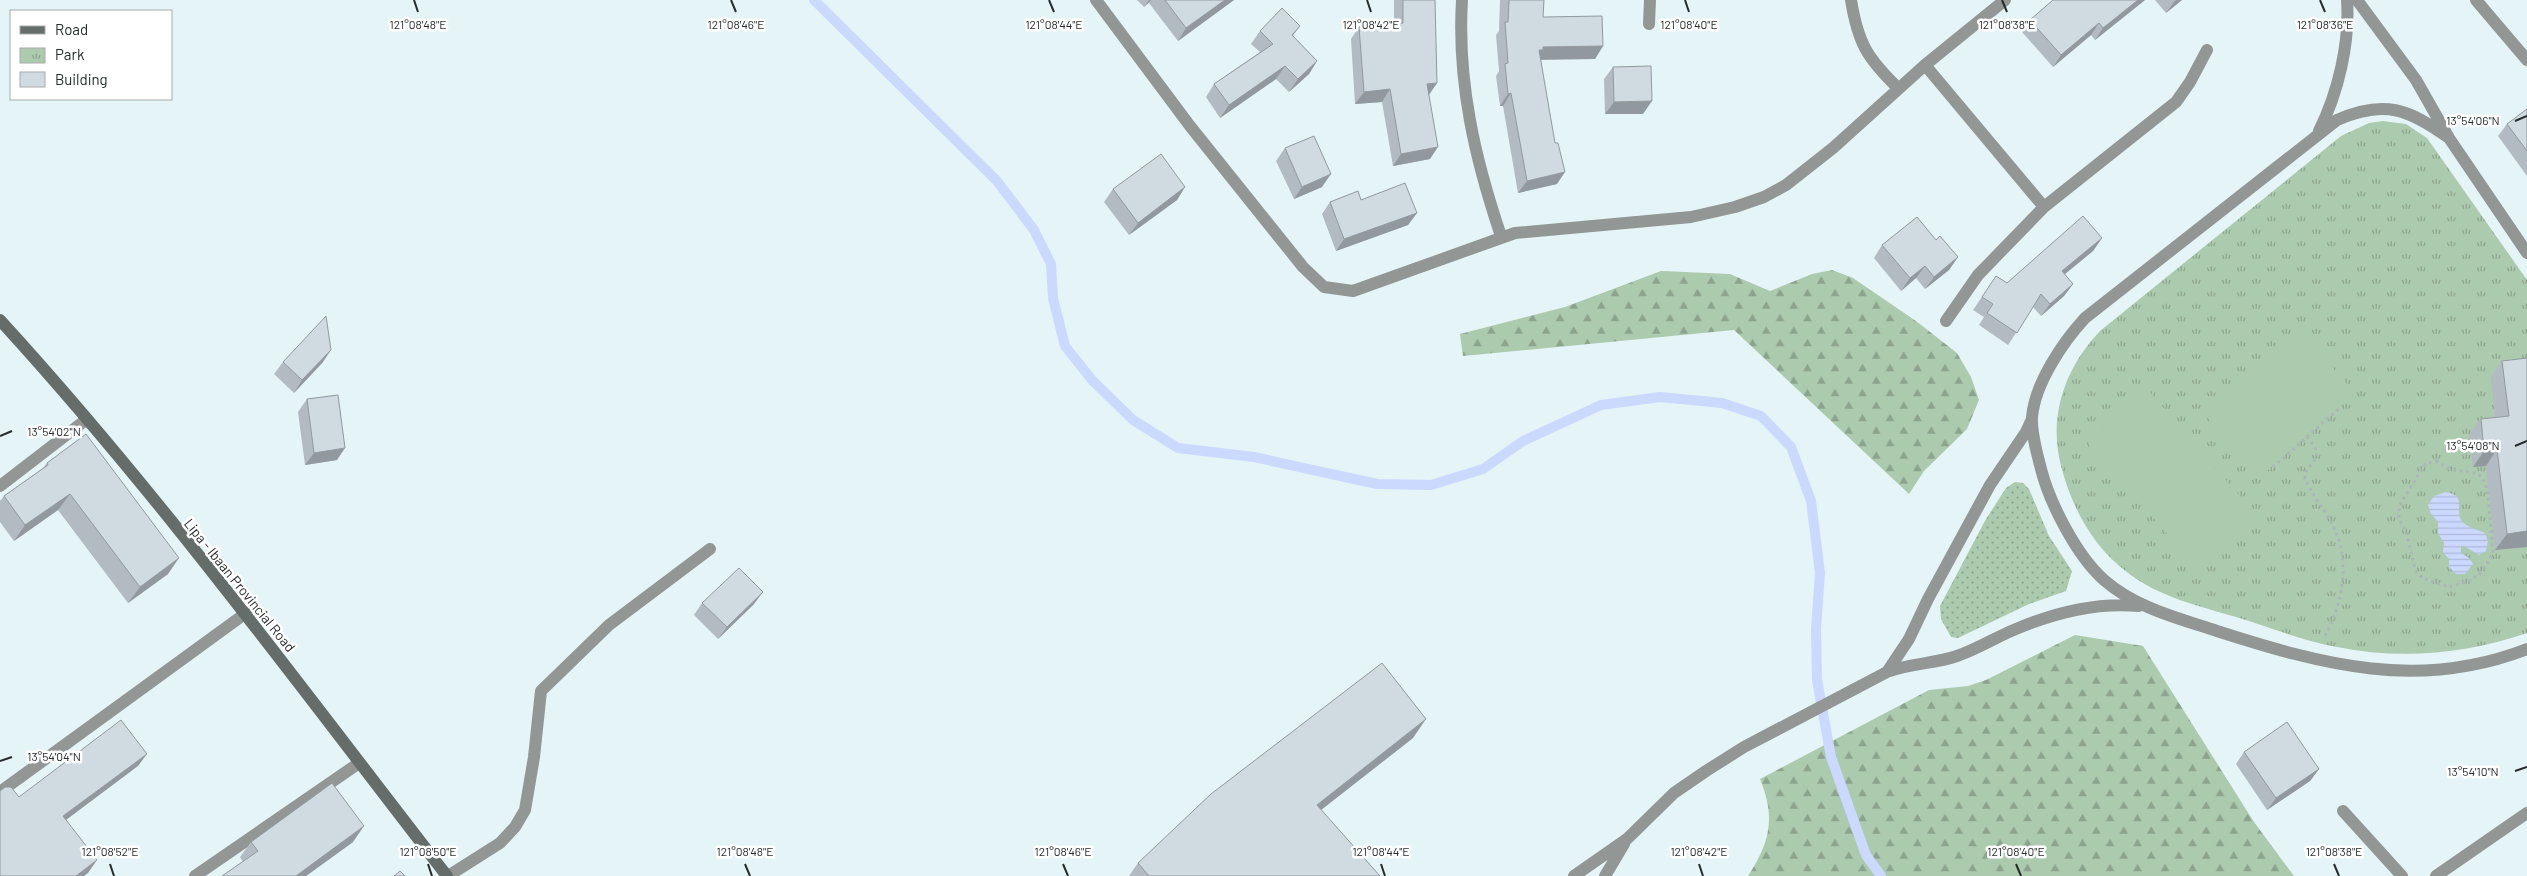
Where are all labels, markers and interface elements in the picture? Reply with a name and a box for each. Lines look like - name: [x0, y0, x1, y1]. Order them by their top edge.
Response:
- legend: [10, 10, 172, 100]
- text: 121°08'48"E: [389, 17, 447, 31]
- text: 121°08'46"E: [708, 17, 764, 31]
- text: 121°08'44"E: [1025, 17, 1083, 31]
- text: 121°08'42"E: [1342, 17, 1400, 31]
- text: 121°08'40"E: [1660, 17, 1718, 31]
- text: 121°08'38"E: [1979, 17, 2035, 31]
- text: 121°08'36"E: [2297, 17, 2353, 31]
- text: Road: [55, 20, 88, 38]
- text: Park: [55, 45, 85, 63]
- text: Building: [55, 70, 108, 88]
- text: 13°54'06"N: [2446, 113, 2500, 127]
- text: 13°54'02"N: [27, 424, 81, 438]
- text: 13°54'08"N: [2446, 438, 2500, 452]
- street label: Lipa - Ibaan Provincial Road: [181, 515, 299, 655]
- text: 13°54'04"N: [27, 749, 81, 763]
- text: 13°54'10"N: [2447, 764, 2499, 778]
- text: 121°08'52"E: [82, 844, 138, 858]
- text: 121°08'50"E: [399, 844, 457, 858]
- text: 121°08'48"E: [716, 844, 774, 858]
- text: 121°08'46"E: [1035, 844, 1091, 858]
- text: 121°08'44"E: [1352, 844, 1410, 858]
- text: 121°08'42"E: [1670, 844, 1728, 858]
- text: 121°08'40"E: [1987, 844, 2045, 858]
- text: 121°08'38"E: [2306, 844, 2362, 858]

